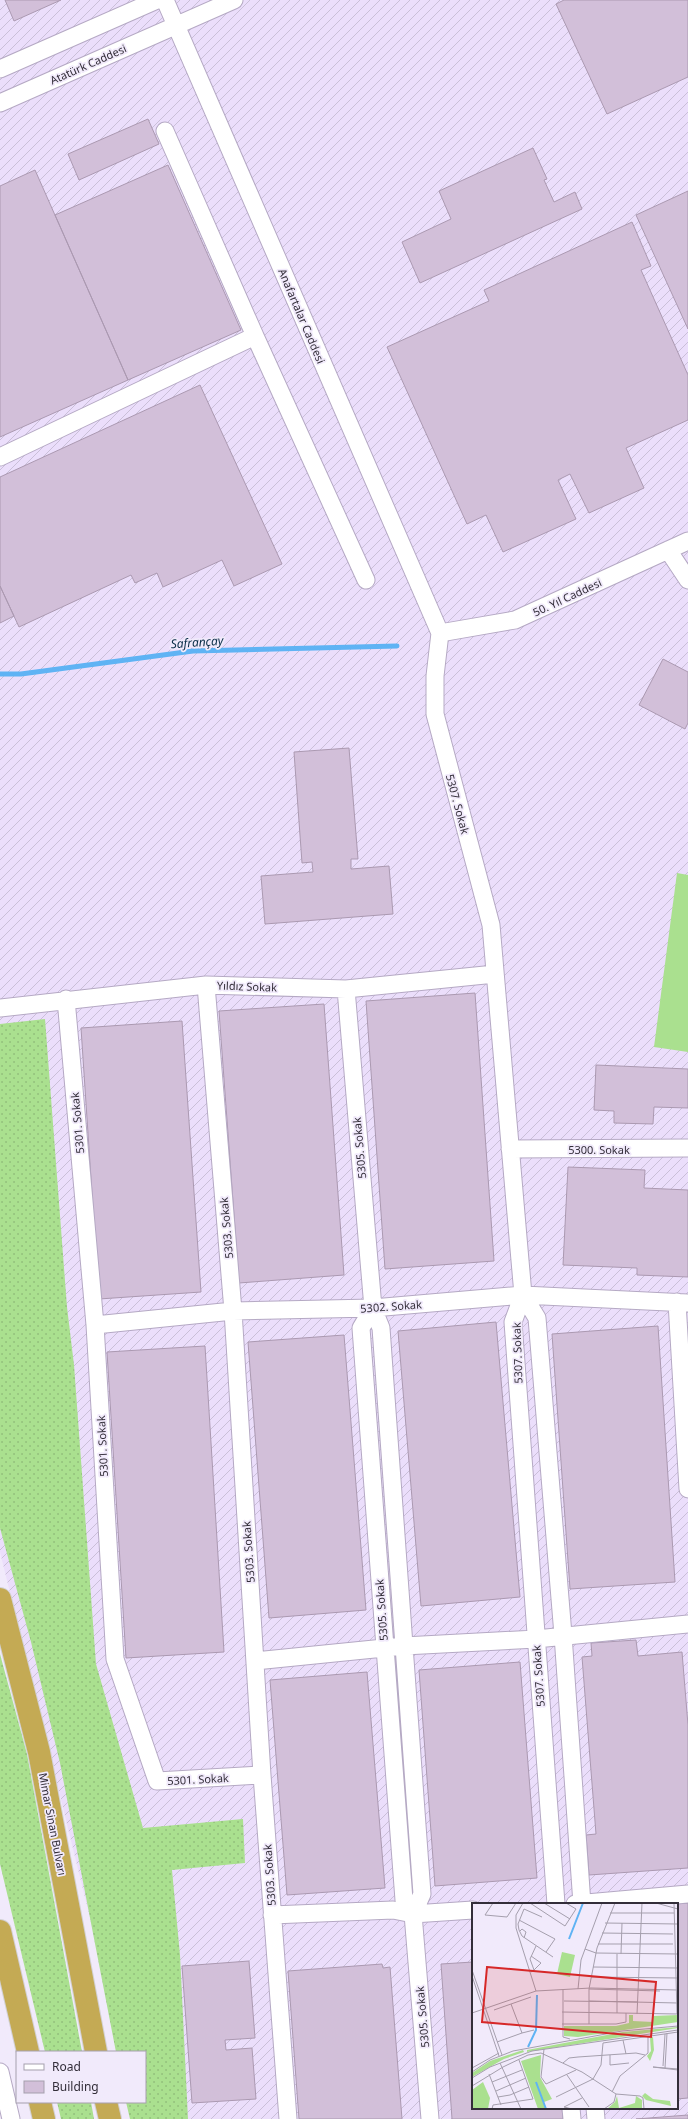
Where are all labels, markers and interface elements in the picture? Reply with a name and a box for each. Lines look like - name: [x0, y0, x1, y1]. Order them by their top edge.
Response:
- street label: Atatürk Caddesi: [47, 40, 129, 88]
- street label: Anafartalar Caddesi: [275, 266, 329, 366]
- street label: 50. Yıl Caddesi: [530, 575, 604, 619]
- water label: Safrançay: [170, 632, 225, 652]
- street label: 5307. Sokak: [443, 772, 473, 836]
- street label: Yıldız Sokak: [217, 977, 277, 995]
- street label: 5301. Sokak: [67, 1092, 87, 1154]
- street label: 5305. Sokak: [349, 1117, 369, 1179]
- street label: 5300. Sokak: [568, 1142, 630, 1157]
- street label: 5303. Sokak: [216, 1197, 236, 1259]
- street label: 5302. Sokak: [360, 1296, 422, 1316]
- street label: 5307. Sokak: [508, 1322, 526, 1384]
- street label: 5301. Sokak: [93, 1415, 111, 1477]
- street label: 5303. Sokak: [238, 1521, 258, 1583]
- street label: 5305. Sokak: [371, 1579, 391, 1641]
- street label: 5307. Sokak: [528, 1645, 548, 1707]
- street label: 5301. Sokak: [167, 1770, 229, 1788]
- street label: Mimar Sinan Bulvarı: [36, 1771, 70, 1877]
- street label: 5303. Sokak: [259, 1844, 279, 1906]
- inset map: [472, 1903, 678, 2109]
- street label: 5305. Sokak: [412, 1986, 432, 2048]
- legend: [16, 2051, 146, 2103]
- text: Road: [52, 2058, 81, 2075]
- text: Building: [52, 2078, 99, 2095]

